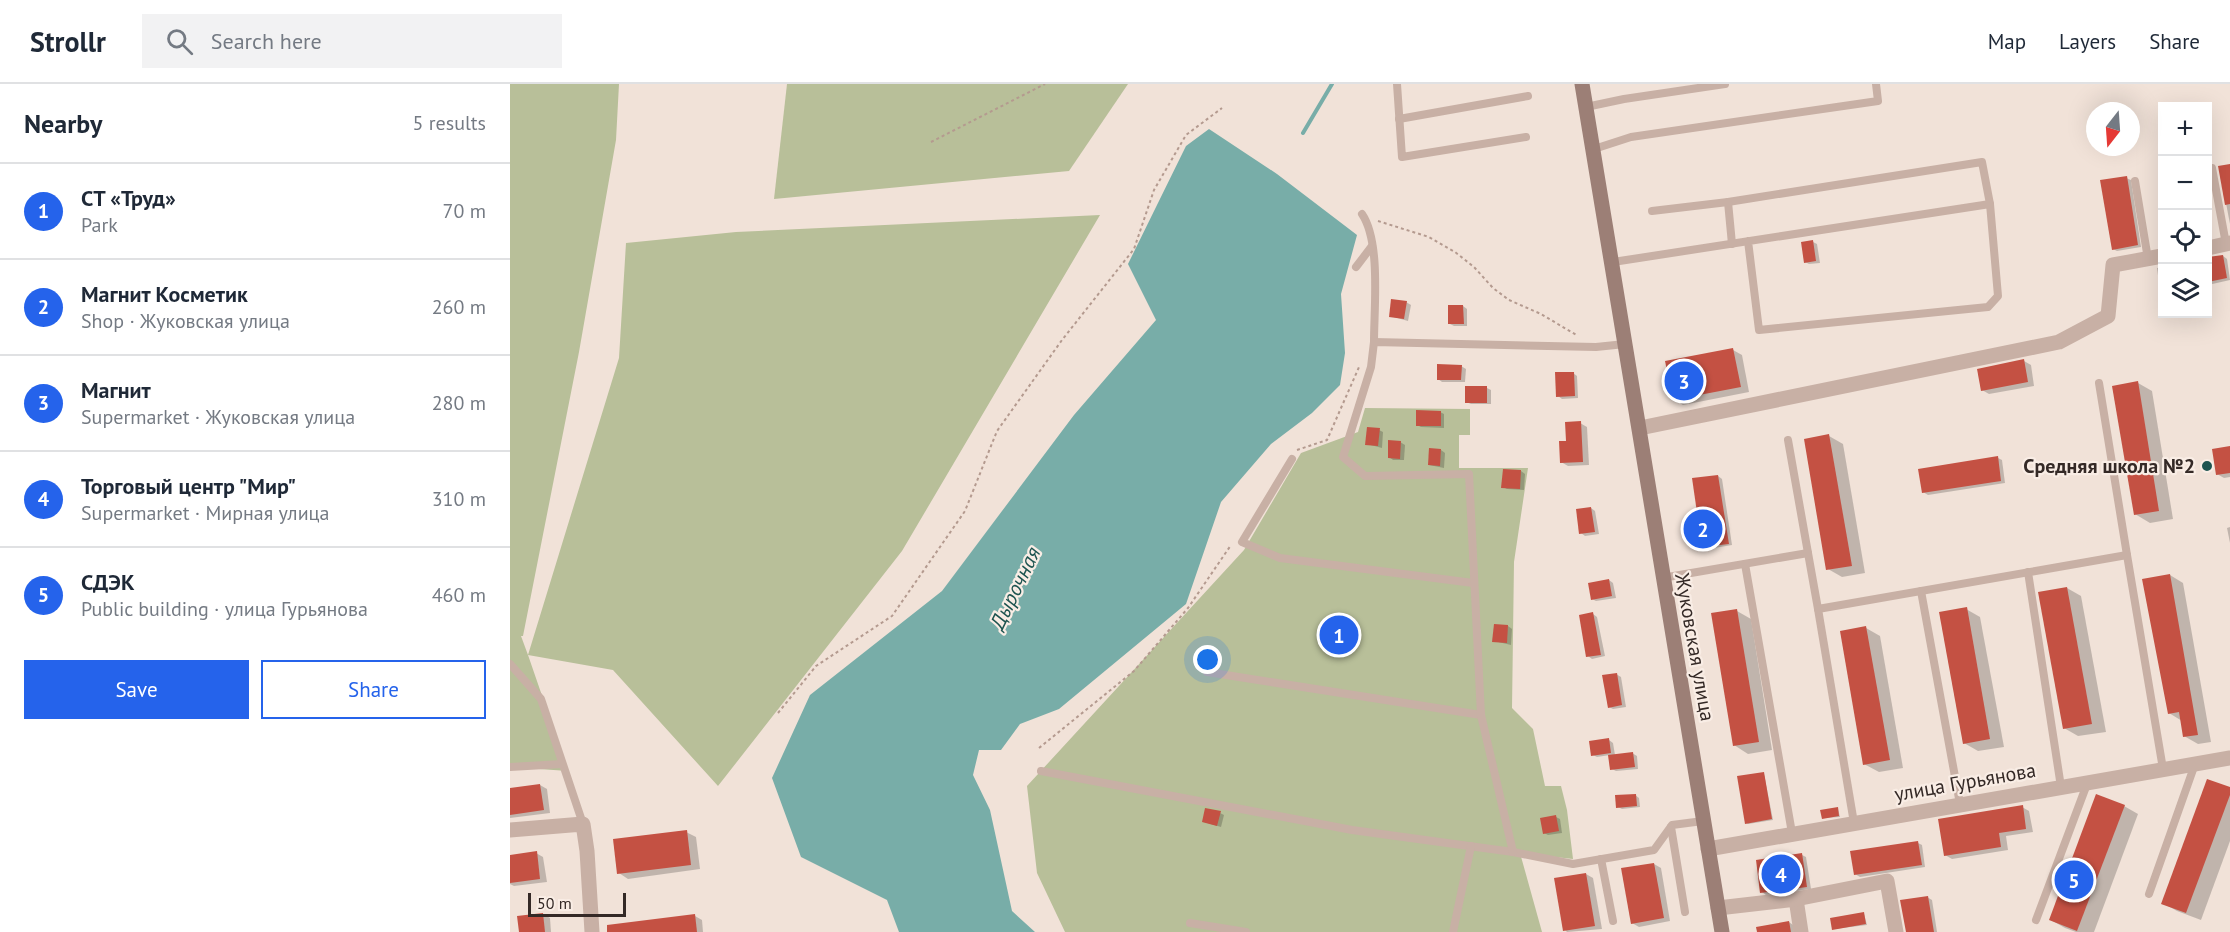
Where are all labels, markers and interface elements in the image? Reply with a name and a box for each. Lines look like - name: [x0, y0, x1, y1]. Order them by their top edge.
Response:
- search box: [142, 14, 562, 68]
- text: Strollr: [30, 23, 106, 60]
- icon: search: [163, 25, 196, 58]
- text: Search here: [211, 27, 322, 55]
- text: Map: [1988, 28, 2026, 55]
- text: Layers: [2059, 28, 2116, 55]
- text: Share: [2149, 28, 2200, 55]
- north arrow: [2086, 102, 2140, 156]
- map controls: [2158, 102, 2212, 318]
- button: +: [2158, 102, 2212, 156]
- text: Nearby: [24, 107, 102, 140]
- text: 5 results: [413, 110, 486, 136]
- button: −: [2158, 156, 2212, 210]
- text: СТ «Труд»: [81, 184, 176, 212]
- text: 1: [38, 198, 49, 224]
- text: 70 m: [443, 198, 486, 224]
- button: locate: [2158, 210, 2212, 264]
- text: Park: [81, 212, 118, 238]
- button: layers: [2158, 264, 2212, 318]
- text: Магнит Косметик: [81, 280, 248, 308]
- text: 2: [38, 294, 49, 320]
- text: 260 m: [432, 294, 486, 320]
- text: Shop · Жуковская улица: [81, 308, 290, 334]
- pin: 3: [1664, 358, 1704, 404]
- text: Магнит: [81, 376, 151, 404]
- text: 3: [38, 390, 49, 416]
- text: 280 m: [432, 390, 486, 416]
- text: Supermarket · Жуковская улица: [81, 404, 355, 430]
- place label: Средняя школа №2: [2023, 453, 2195, 479]
- marker: Средняя школа №2: [2200, 459, 2214, 473]
- text: Торговый центр "Мир": [81, 472, 296, 500]
- text: 4: [38, 486, 49, 512]
- text: 310 m: [432, 486, 486, 512]
- text: Supermarket · Мирная улица: [81, 500, 329, 526]
- pin: 2: [1684, 506, 1722, 552]
- water label: Дырочная: [983, 542, 1047, 635]
- text: СДЭК: [81, 568, 135, 596]
- street label: Жуковская улица: [1669, 570, 1721, 723]
- text: 5: [38, 582, 49, 608]
- text: 460 m: [432, 582, 486, 608]
- text: Public building · улица Гурьянова: [81, 596, 368, 622]
- pin: 1: [1320, 612, 1358, 658]
- your location: [1193, 645, 1222, 674]
- button: Save: [24, 660, 249, 719]
- button: Share: [261, 660, 486, 719]
- street label: улица Гурьянова: [1892, 757, 2038, 807]
- pin: 4: [1762, 852, 1800, 896]
- pin: 5: [2054, 858, 2094, 902]
- scale bar: [528, 890, 626, 918]
- text: 50 m: [537, 893, 572, 913]

